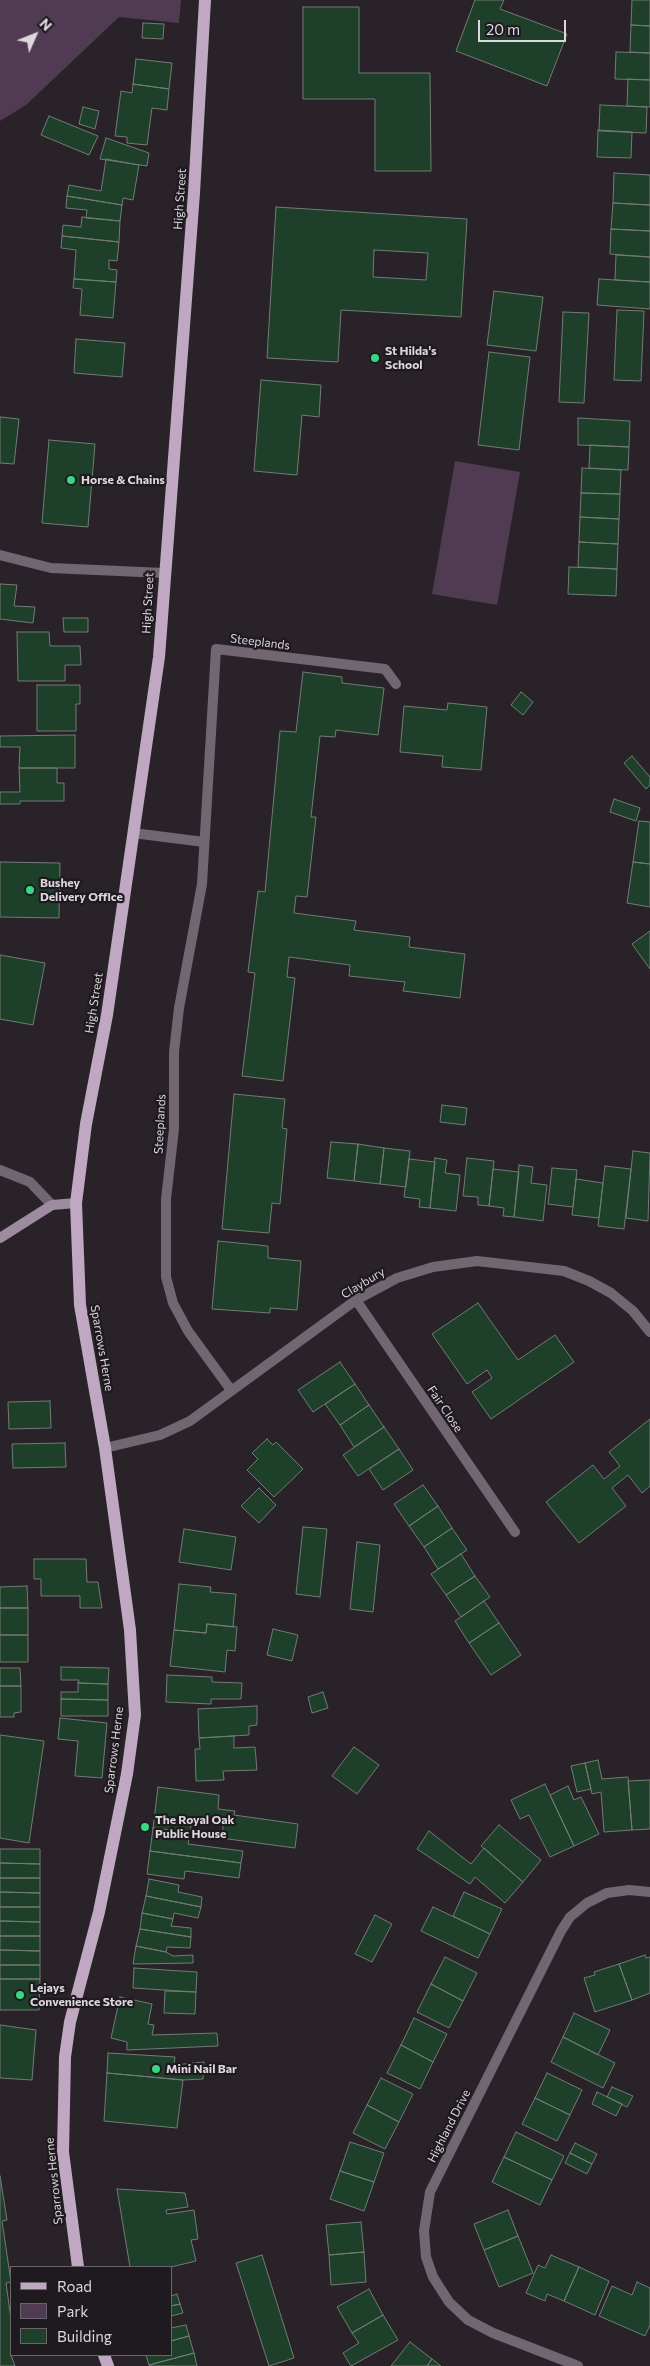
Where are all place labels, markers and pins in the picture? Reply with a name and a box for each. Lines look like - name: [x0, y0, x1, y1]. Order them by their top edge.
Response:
- place label: St Hilda's School: [385, 344, 437, 372]
- marker: St Hilda's School: [369, 352, 381, 364]
- place label: Horse & Chains: [81, 473, 165, 487]
- marker: Horse & Chains: [65, 474, 77, 486]
- place label: Bushey Delivery Office: [40, 876, 123, 904]
- marker: Bushey Delivery Office: [24, 884, 36, 896]
- place label: The Royal Oak Public House: [155, 1813, 234, 1841]
- marker: The Royal Oak Public House: [139, 1821, 151, 1833]
- place label: Lejays Convenience Store: [30, 1981, 133, 2009]
- marker: Lejays Convenience Store: [14, 1989, 26, 2001]
- place label: Mini Nail Bar: [166, 2062, 237, 2076]
- marker: Mini Nail Bar: [150, 2063, 162, 2075]

